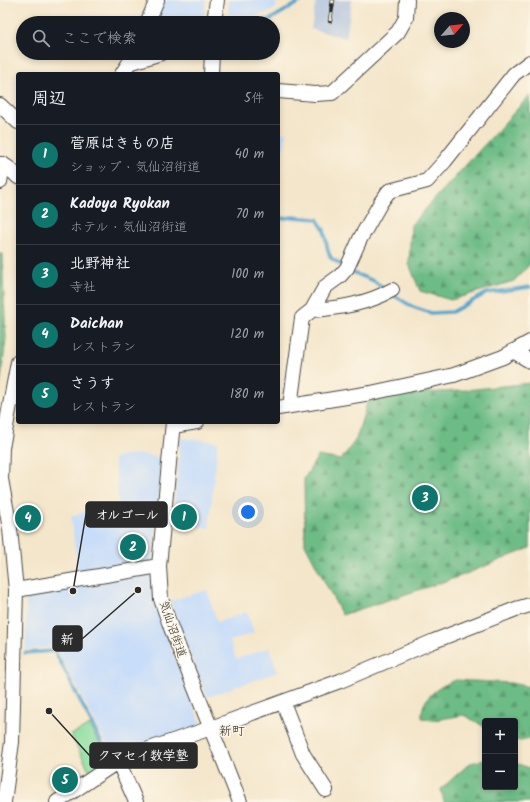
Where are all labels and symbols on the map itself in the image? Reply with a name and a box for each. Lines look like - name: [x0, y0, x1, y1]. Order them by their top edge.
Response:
- north arrow: [434, 12, 470, 48]
- pin: 3: [412, 483, 438, 513]
- callout: オルゴール: [86, 502, 167, 527]
- pin: 1: [171, 502, 197, 532]
- your location: [238, 502, 258, 522]
- pin: 4: [15, 503, 41, 533]
- text: オルゴール: [95, 505, 159, 526]
- pin: 2: [120, 532, 146, 562]
- street label: 気仙沼街道: [154, 598, 191, 661]
- callout: 新: [53, 626, 82, 651]
- text: 新: [60, 630, 74, 651]
- district label: 新町: [219, 721, 245, 742]
- callout: クマセイ数学塾: [90, 743, 197, 768]
- text: クマセイ数学塾: [97, 746, 189, 767]
- pin: 5: [52, 765, 78, 795]

